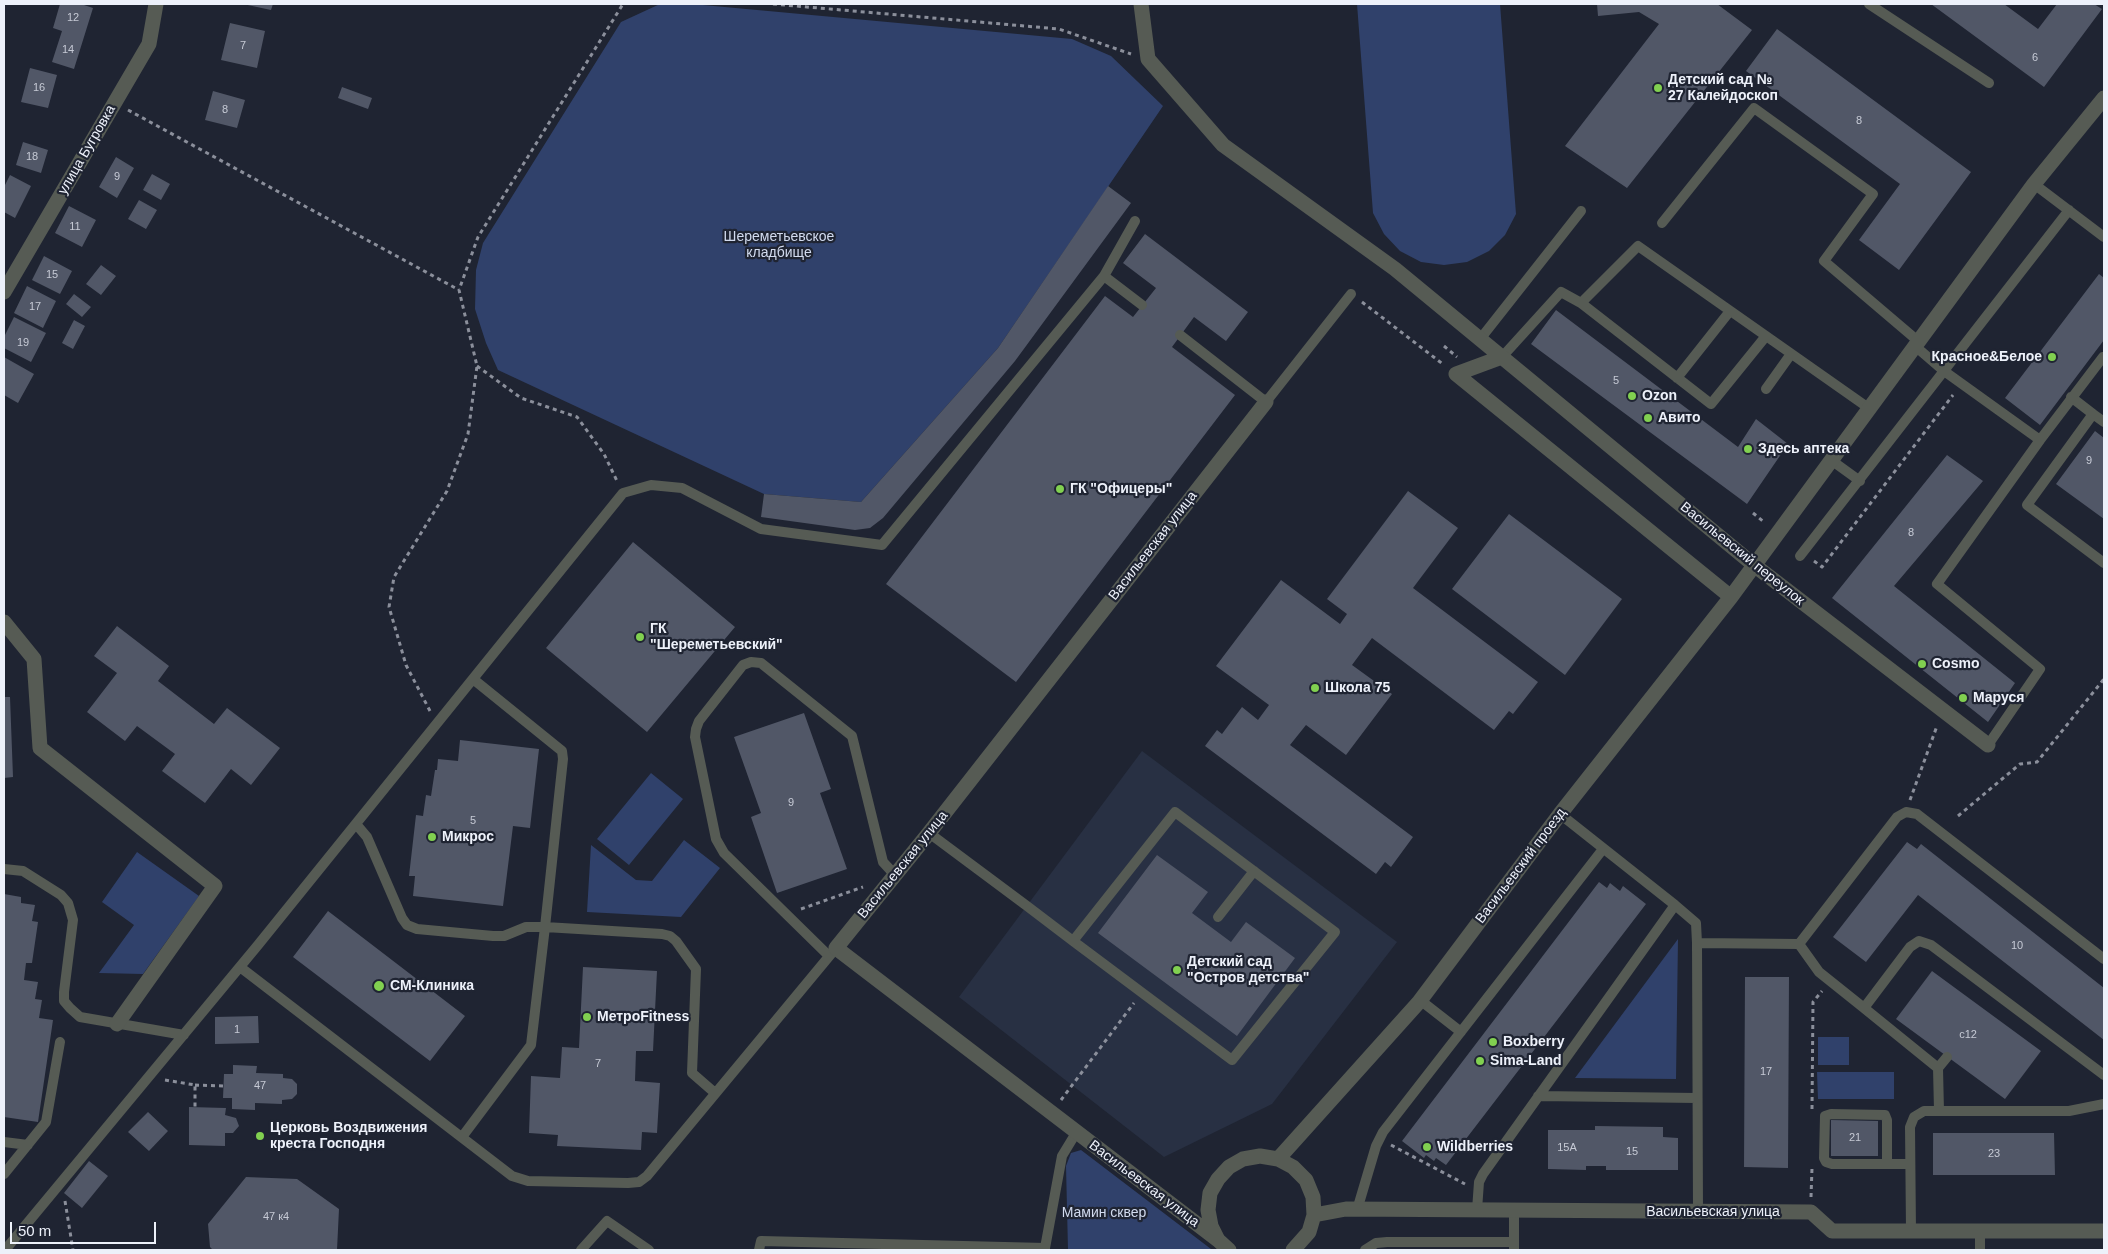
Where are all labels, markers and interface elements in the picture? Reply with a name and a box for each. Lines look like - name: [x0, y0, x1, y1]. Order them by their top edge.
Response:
- house number: 12: [67, 11, 79, 25]
- house number: 7: [240, 39, 246, 53]
- house number: 14: [62, 43, 74, 57]
- house number: 6: [2032, 51, 2038, 65]
- place label: Детский сад № 27 Калейдоскоп: [1668, 72, 1778, 104]
- house number: 16: [33, 81, 45, 95]
- marker: Детский сад № 27 Калейдоскоп: [1652, 82, 1664, 94]
- street label: улица Бугровка: [55, 102, 119, 198]
- house number: 8: [222, 103, 228, 117]
- house number: 8: [1856, 114, 1862, 128]
- house number: 18: [26, 150, 38, 164]
- house number: 9: [114, 170, 120, 184]
- house number: 11: [69, 220, 81, 234]
- park label: Шереметьевское кладбище: [724, 229, 834, 262]
- house number: 15: [46, 268, 58, 282]
- house number: 17: [29, 300, 41, 314]
- house number: 19: [17, 336, 29, 350]
- place label: Красное&Белое: [1932, 349, 2042, 365]
- marker: Красное&Белое: [2046, 351, 2058, 363]
- house number: 5: [1613, 374, 1619, 388]
- place label: Ozon: [1642, 388, 1677, 404]
- marker: Ozon: [1626, 390, 1638, 402]
- place label: Авито: [1658, 410, 1701, 426]
- marker: Авито: [1642, 412, 1654, 424]
- place label: Здесь аптека: [1758, 441, 1849, 457]
- marker: Здесь аптека: [1742, 443, 1754, 455]
- house number: 9: [2086, 454, 2092, 468]
- place label: ГК "Офицеры": [1070, 481, 1172, 497]
- marker: ГК "Офицеры": [1054, 483, 1066, 495]
- street label: Васильевская улица: [1105, 488, 1201, 604]
- street label: Васильевский переулок: [1677, 499, 1807, 609]
- house number: 8: [1908, 526, 1914, 540]
- place label: ГК "Шереметьевский": [650, 621, 783, 654]
- marker: ГК "Шереметьевский": [634, 631, 646, 643]
- place label: Cosmo: [1932, 656, 1979, 672]
- marker: Cosmo: [1916, 658, 1928, 670]
- place label: Школа 75: [1325, 680, 1390, 696]
- marker: Школа 75: [1309, 682, 1321, 694]
- place label: Маруся: [1973, 690, 2024, 706]
- marker: Маруся: [1957, 692, 1969, 704]
- house number: 9: [788, 796, 794, 810]
- street label: Васильевский проезд: [1472, 805, 1570, 927]
- street label: Васильевская улица: [854, 808, 952, 922]
- house number: 5: [470, 814, 476, 828]
- place label: Микрос: [442, 829, 494, 845]
- marker: Микрос: [426, 831, 438, 843]
- house number: 10: [2011, 939, 2023, 953]
- place label: Детский сад "Остров детства": [1187, 954, 1309, 986]
- marker: Детский сад "Остров детства": [1171, 964, 1183, 976]
- place label: СМ-Клиника: [390, 978, 474, 994]
- marker: СМ-Клиника: [372, 979, 386, 993]
- place label: МетроFitness: [597, 1009, 689, 1025]
- marker: МетроFitness: [581, 1011, 593, 1023]
- house number: 1: [234, 1023, 240, 1037]
- house number: с12: [1959, 1028, 1977, 1042]
- place label: Boxberry: [1503, 1034, 1564, 1050]
- marker: Boxberry: [1487, 1036, 1499, 1048]
- place label: Sima-Land: [1490, 1053, 1562, 1069]
- marker: Sima-Land: [1474, 1055, 1486, 1067]
- house number: 7: [595, 1057, 601, 1071]
- house number: 17: [1760, 1065, 1772, 1079]
- house number: 47: [254, 1079, 266, 1093]
- place label: Церковь Воздвижения креста Господня: [270, 1120, 428, 1152]
- marker: Церковь Воздвижения креста Господня: [254, 1130, 266, 1142]
- house number: 21: [1849, 1131, 1861, 1145]
- street label: Васильевская улица: [1086, 1137, 1202, 1231]
- place label: Wildberries: [1437, 1139, 1513, 1155]
- marker: Wildberries: [1421, 1141, 1433, 1153]
- house number: 15А: [1557, 1141, 1577, 1155]
- house number: 15: [1626, 1145, 1638, 1159]
- house number: 23: [1988, 1147, 2000, 1161]
- street label: Васильевская улица: [1646, 1204, 1780, 1220]
- park label: Мамин сквер: [1062, 1205, 1146, 1221]
- house number: 47 к4: [263, 1210, 289, 1224]
- scale bar: [12, 1212, 159, 1244]
- text: 50 m: [18, 1222, 51, 1239]

